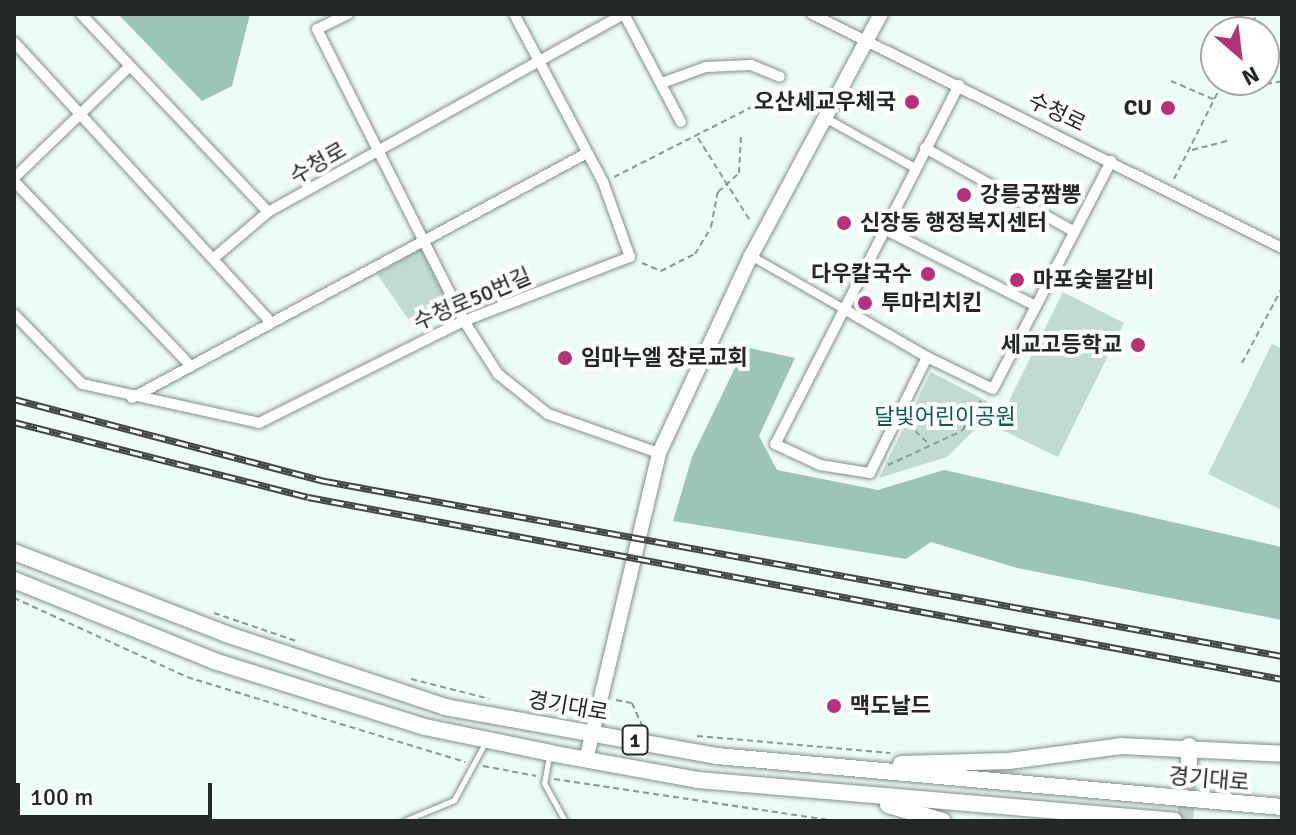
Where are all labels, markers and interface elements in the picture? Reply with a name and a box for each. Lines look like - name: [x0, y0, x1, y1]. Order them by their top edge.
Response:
- north arrow: [1200, 16, 1280, 96]
- text: N: [1237, 60, 1264, 91]
- street label: 수청로: [1024, 87, 1090, 137]
- place label: 오산세교우체국: [754, 89, 896, 115]
- marker: 오산세교우체국: [903, 93, 921, 111]
- place label: CU: [1124, 95, 1152, 121]
- marker: CU: [1159, 99, 1177, 117]
- street label: 수청로: [285, 136, 351, 190]
- place label: 강릉궁짬뽕: [980, 182, 1081, 208]
- marker: 강릉궁짬뽕: [955, 186, 973, 204]
- place label: 신장동 행정복지센터: [860, 210, 1047, 236]
- marker: 신장동 행정복지센터: [835, 214, 853, 232]
- place label: 다우칼국수: [811, 261, 912, 287]
- street label: 수청로50번길: [409, 262, 535, 336]
- marker: 다우칼국수: [919, 265, 937, 283]
- place label: 마포숯불갈비: [1033, 267, 1154, 293]
- marker: 마포숯불갈비: [1008, 271, 1026, 289]
- place label: 투마리치킨: [881, 290, 982, 316]
- marker: 투마리치킨: [856, 294, 874, 312]
- place label: 세교고등학교: [1001, 332, 1122, 358]
- marker: 세교고등학교: [1129, 336, 1147, 354]
- place label: 임마누엘 장로교회: [581, 345, 748, 371]
- marker: 임마누엘 장로교회: [556, 349, 574, 367]
- park label: 달빛어린이공원: [874, 404, 1016, 430]
- street label: 경기대로: [526, 686, 610, 726]
- place label: 맥도날드: [850, 693, 931, 719]
- marker: 맥도날드: [825, 697, 843, 715]
- road number: 1: [621, 724, 649, 756]
- street label: 경기대로: [1168, 762, 1250, 796]
- scale bar: [20, 767, 216, 817]
- text: 100 m: [30, 782, 93, 812]

